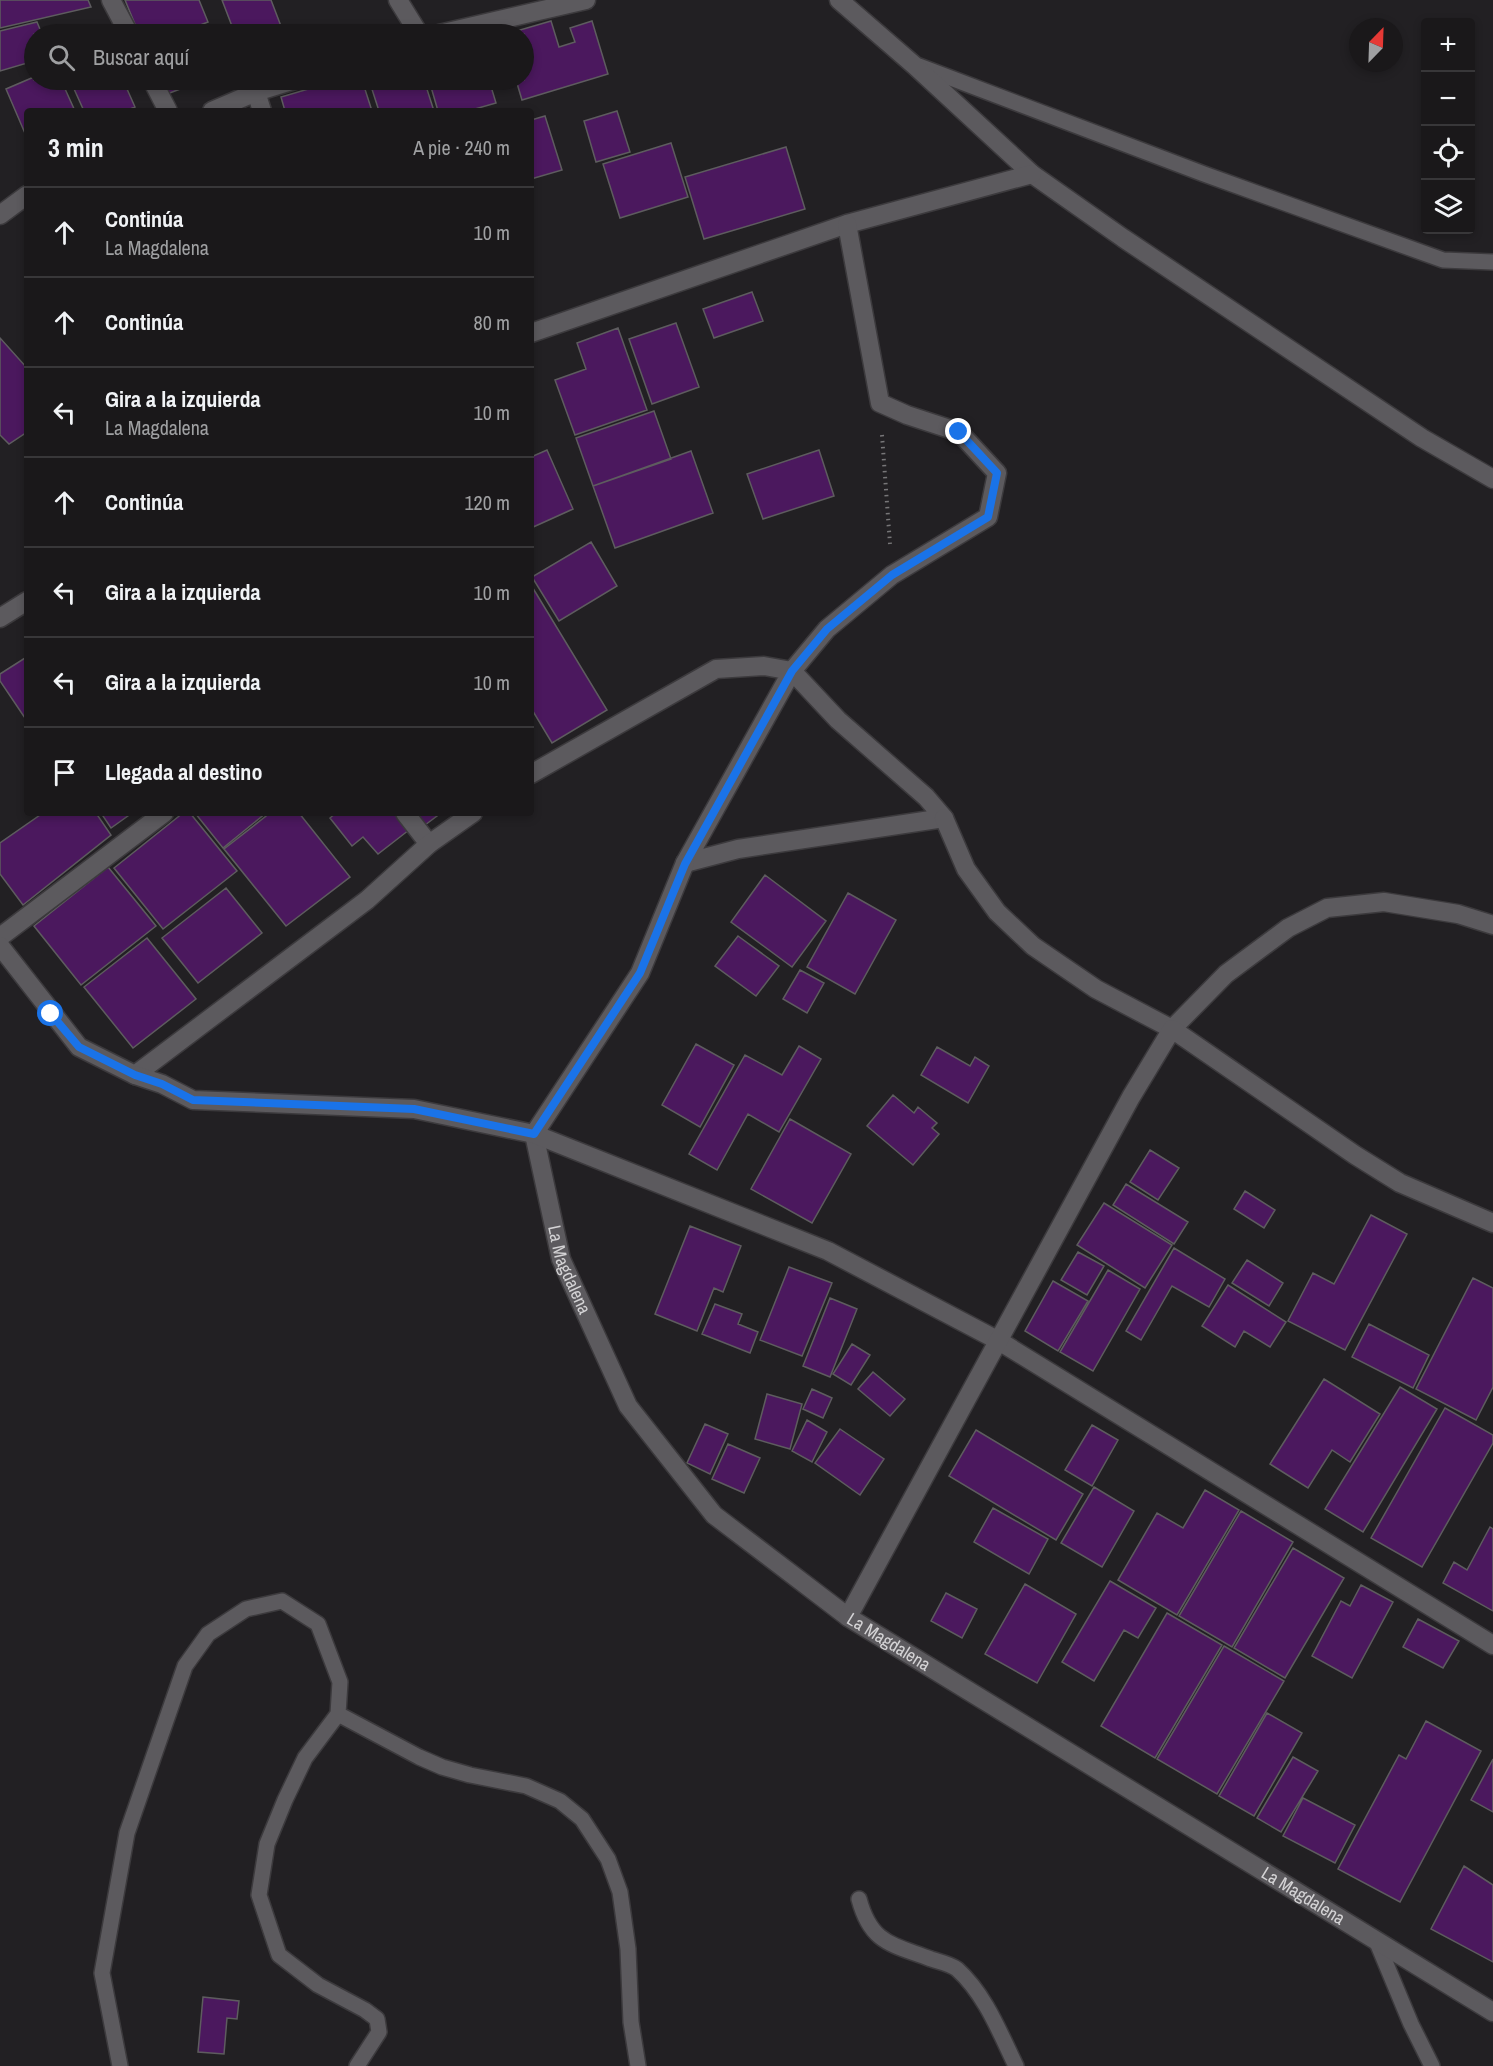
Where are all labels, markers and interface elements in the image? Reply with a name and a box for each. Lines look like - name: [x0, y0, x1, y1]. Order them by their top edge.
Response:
- north arrow: [1349, 18, 1403, 72]
- map controls: [1421, 18, 1475, 234]
- button: +: [1421, 18, 1475, 72]
- search box: [24, 24, 534, 90]
- icon: search: [45, 41, 78, 74]
- text: Buscar aquí: [93, 42, 189, 72]
- button: −: [1421, 72, 1475, 126]
- button: locate: [1421, 126, 1475, 180]
- text: 3 min: [48, 130, 104, 165]
- text: A pie · 240 m: [413, 134, 510, 161]
- button: layers: [1421, 180, 1475, 234]
- text: Continúa: [105, 204, 183, 234]
- icon: ahead: [48, 216, 81, 249]
- text: 10 m: [474, 219, 510, 246]
- text: La Magdalena: [105, 234, 209, 261]
- icon: ahead: [48, 306, 81, 339]
- text: Continúa: [105, 307, 183, 337]
- text: 80 m: [474, 309, 510, 336]
- text: Gira a la izquierda: [105, 384, 260, 414]
- icon: left: [48, 396, 81, 429]
- text: 10 m: [474, 399, 510, 426]
- text: La Magdalena: [105, 414, 209, 441]
- route end: [945, 418, 971, 444]
- icon: ahead: [48, 486, 81, 519]
- text: Continúa: [105, 487, 183, 517]
- text: 120 m: [464, 489, 510, 516]
- icon: left: [48, 576, 81, 609]
- text: Gira a la izquierda: [105, 577, 260, 607]
- text: 10 m: [474, 579, 510, 606]
- icon: left: [48, 666, 81, 699]
- text: Gira a la izquierda: [105, 667, 260, 697]
- text: 10 m: [474, 669, 510, 696]
- icon: arrive: [48, 756, 81, 789]
- text: Llegada al destino: [105, 757, 262, 787]
- route start: [37, 1000, 63, 1026]
- street label: La Magdalena: [542, 1223, 597, 1318]
- street label: La Magdalena: [842, 1606, 935, 1677]
- street label: La Magdalena: [1257, 1860, 1350, 1930]

